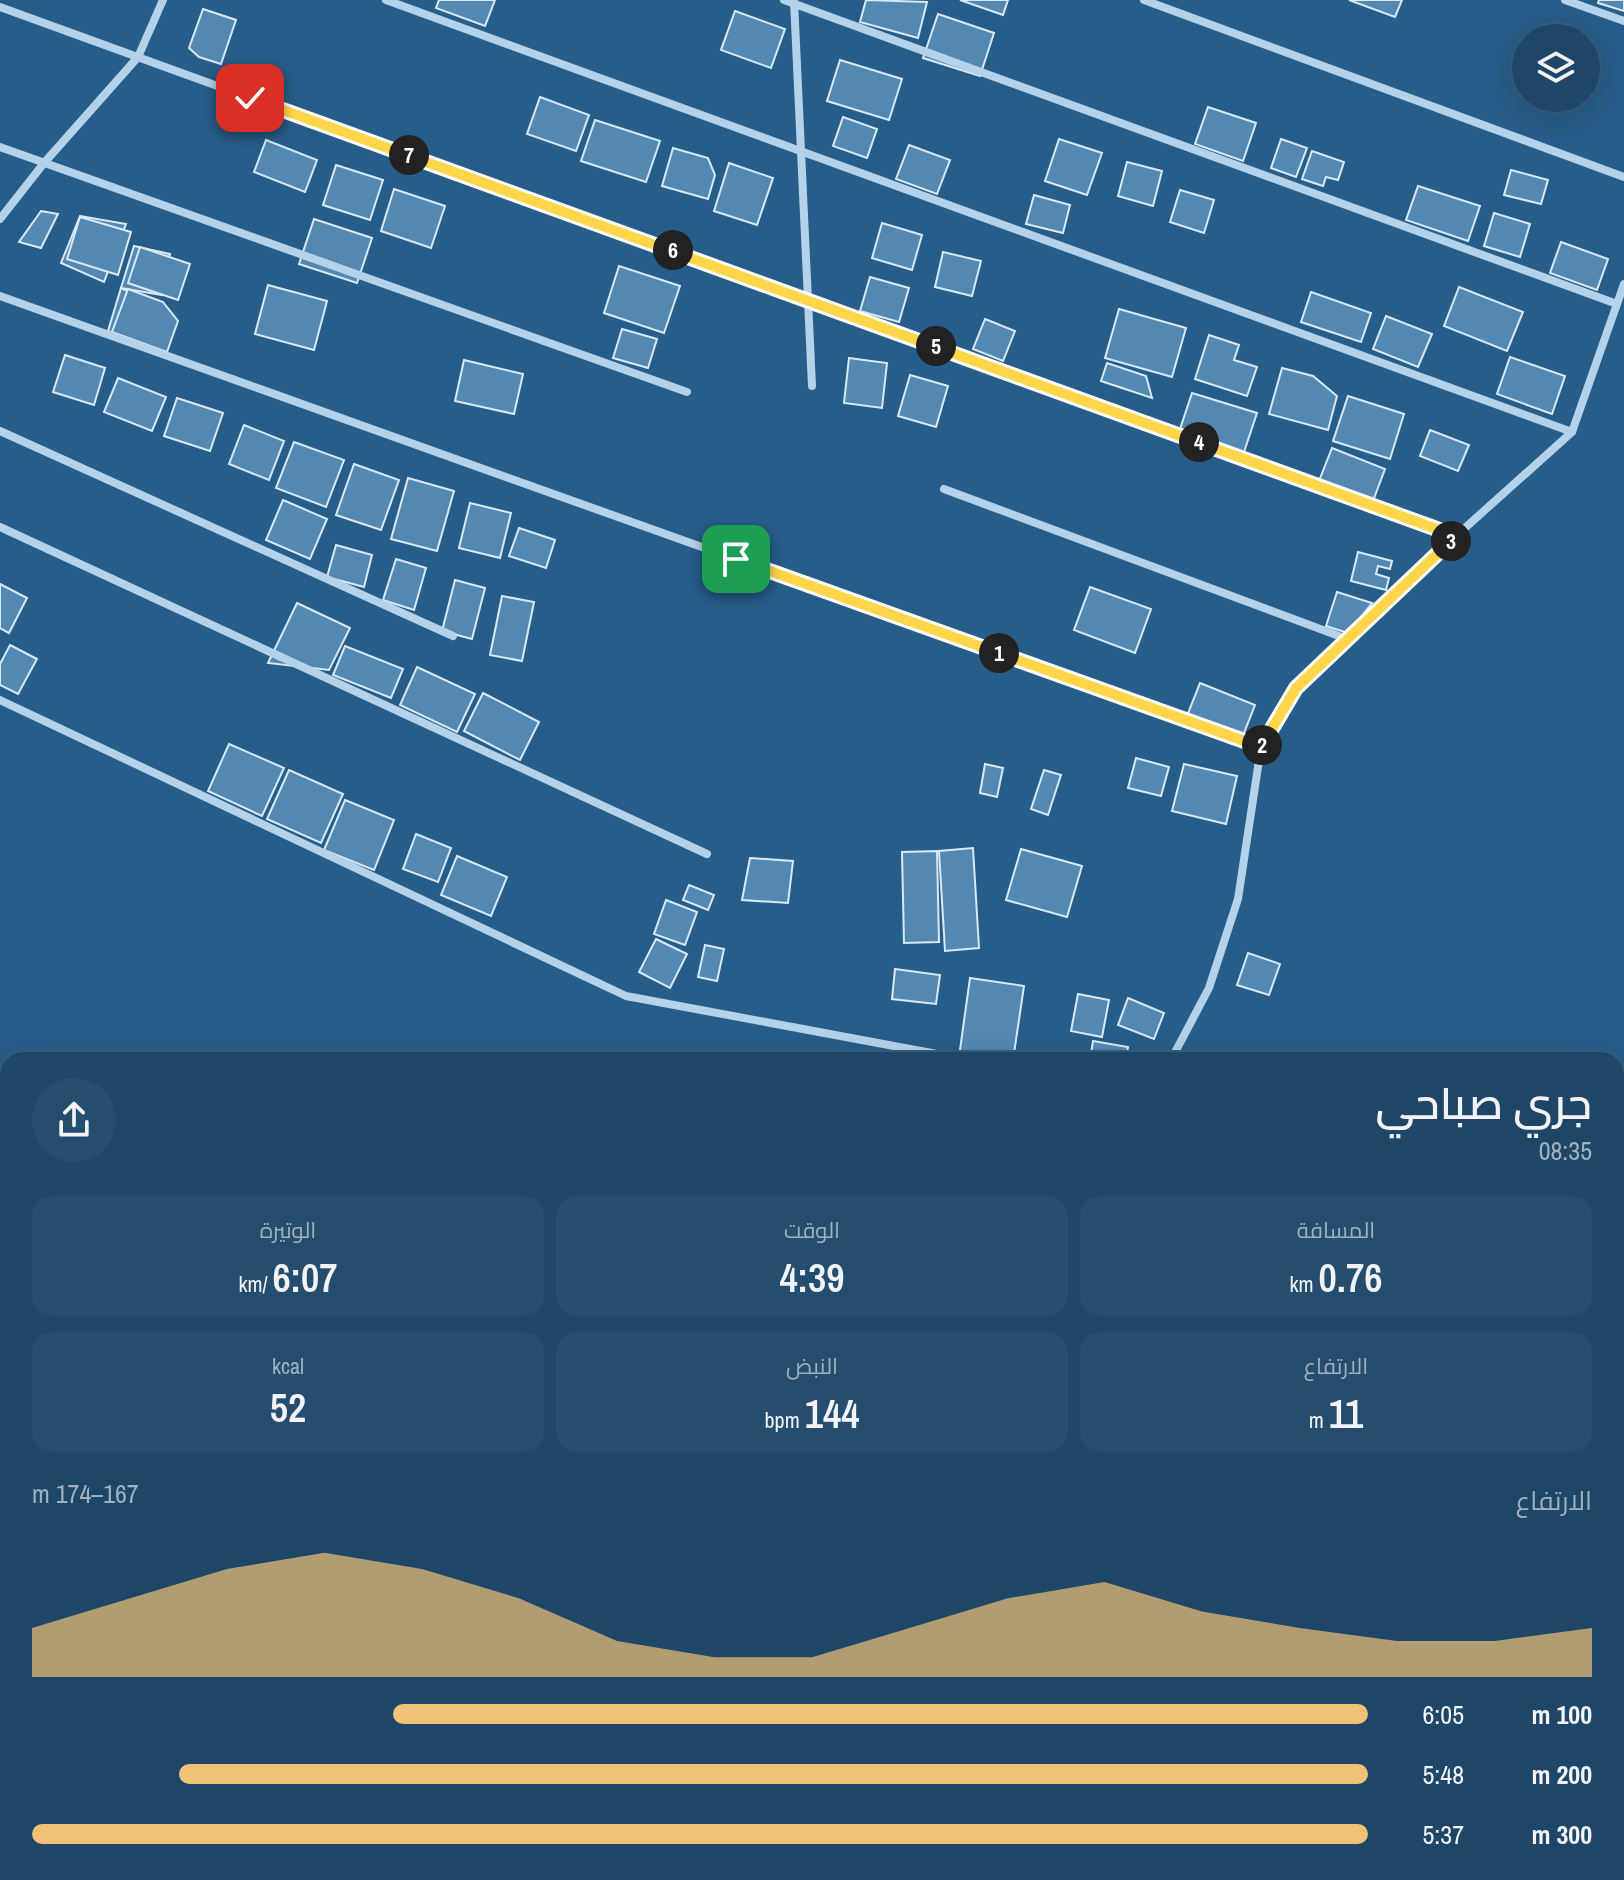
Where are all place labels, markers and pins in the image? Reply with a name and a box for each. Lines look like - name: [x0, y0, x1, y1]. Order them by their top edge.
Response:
- pin: [216, 64, 284, 132]
- pin: 7: [389, 135, 429, 175]
- pin: 6: [653, 230, 693, 270]
- pin: 5: [916, 326, 956, 366]
- pin: 4: [1179, 422, 1219, 462]
- pin: 3: [1431, 521, 1471, 561]
- pin: [702, 525, 770, 593]
- pin: 1: [979, 633, 1019, 673]
- pin: 2: [1242, 725, 1282, 765]

